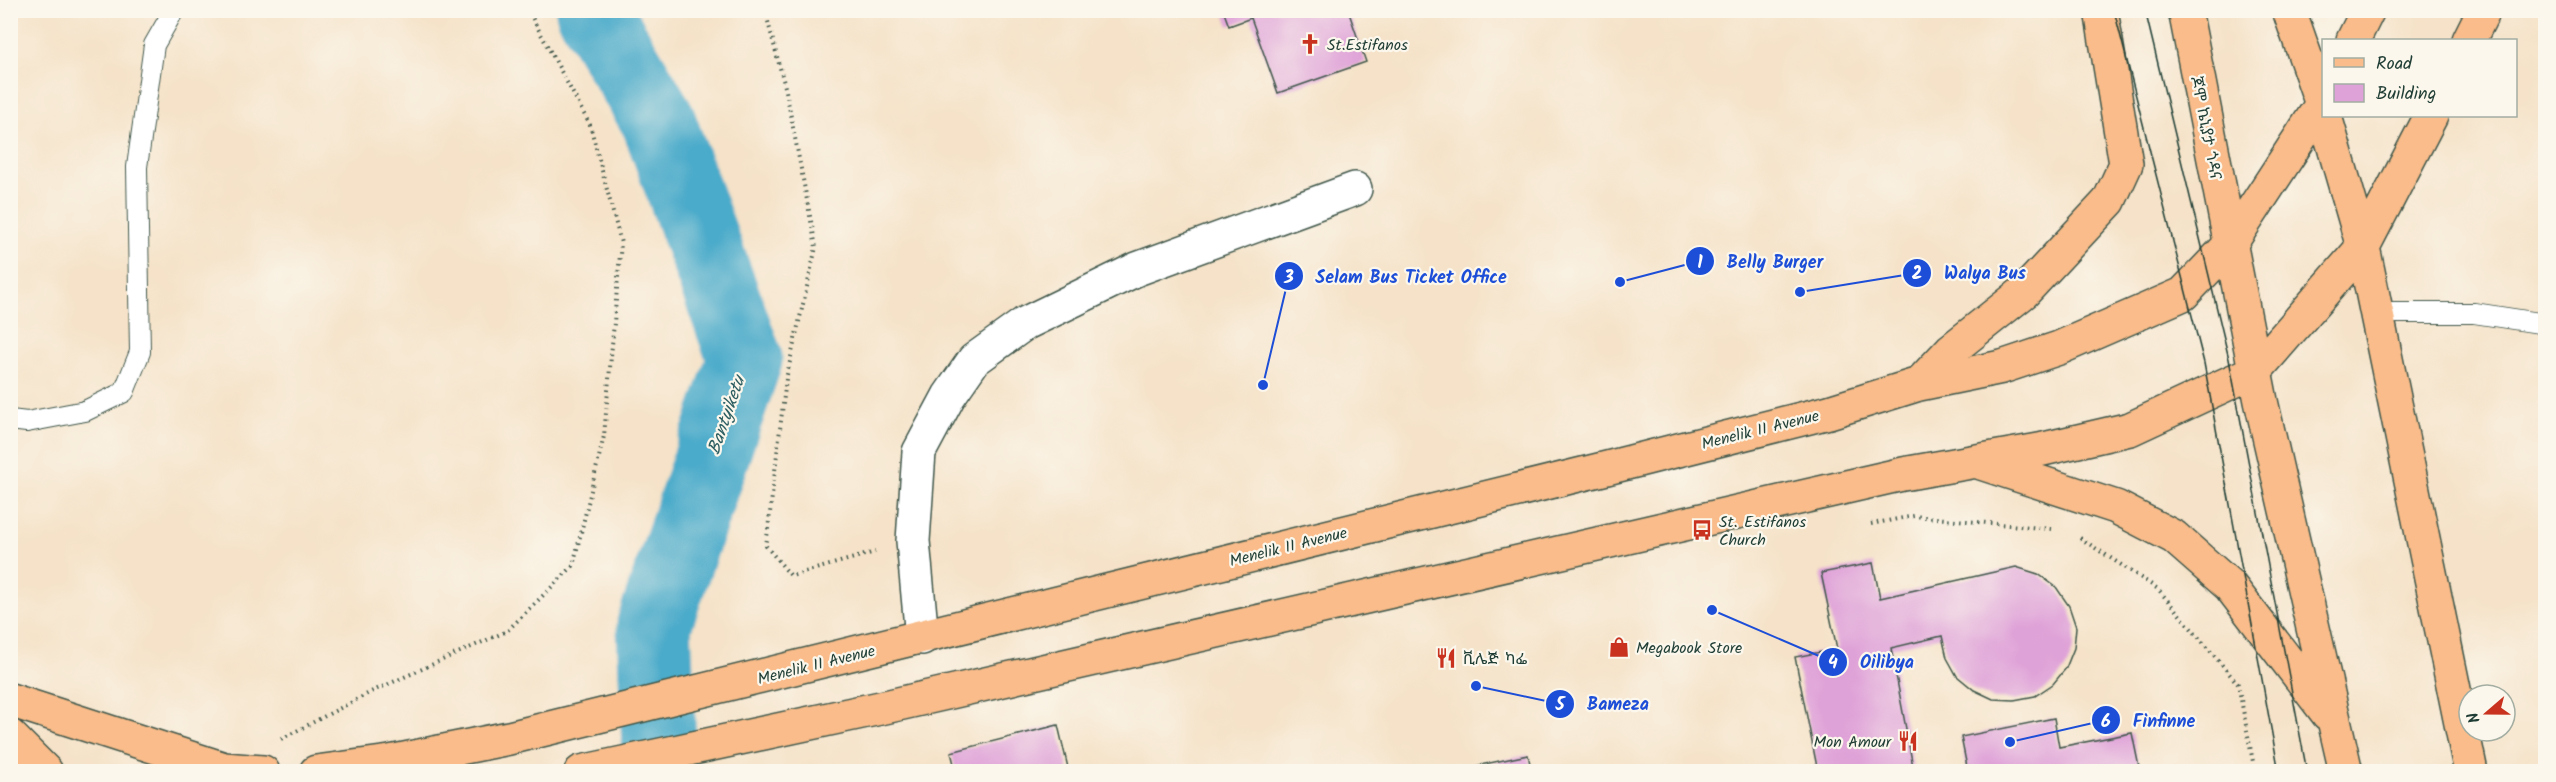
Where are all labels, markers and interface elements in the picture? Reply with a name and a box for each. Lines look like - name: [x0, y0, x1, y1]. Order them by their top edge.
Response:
- church icon: St.Estifanos: [1298, 32, 1322, 56]
- place label: St.Estifanos: [1327, 33, 1408, 58]
- legend: [2322, 39, 2517, 117]
- text: Road: [2376, 50, 2413, 79]
- street label: ጆሞ ኬኒያታ ጎዳና: [2183, 74, 2228, 182]
- text: Building: [2376, 80, 2436, 109]
- callout: Belly Burger: [1685, 243, 1836, 279]
- text: 1: [1697, 249, 1703, 278]
- text: Belly Burger: [1727, 249, 1825, 278]
- callout: Walya Bus: [1902, 255, 2038, 291]
- callout: Selam Bus Ticket Office: [1274, 258, 1519, 294]
- text: 2: [1912, 260, 1922, 289]
- text: Walya Bus: [1944, 260, 2027, 289]
- text: 3: [1283, 264, 1294, 293]
- text: Selam Bus Ticket Office: [1315, 264, 1507, 293]
- water label: Bantyiketu: [700, 370, 755, 459]
- street label: Menelik II Avenue: [1699, 404, 1822, 457]
- place label: St. Estifanos Church: [1719, 510, 1806, 553]
- bus stop icon: St. Estifanos Church: [1690, 518, 1714, 542]
- street label: Menelik II Avenue: [1227, 521, 1350, 574]
- shop icon: Megabook Store: [1607, 635, 1631, 659]
- place label: Megabook Store: [1636, 636, 1742, 661]
- street label: Menelik II Avenue: [755, 639, 878, 692]
- callout: Oilibya: [1818, 644, 1926, 680]
- restaurant icon: ቪሌጅ ካፌ: [1434, 646, 1458, 670]
- place label: ቪሌጅ ካፌ: [1463, 647, 1527, 672]
- text: 4: [1828, 649, 1838, 678]
- text: Oilibya: [1860, 649, 1914, 678]
- north arrow: [2457, 683, 2517, 743]
- callout: Bameza: [1545, 686, 1660, 722]
- text: 5: [1554, 691, 1566, 720]
- text: Bameza: [1587, 691, 1649, 720]
- callout: Finfinne: [2091, 702, 2207, 738]
- text: 6: [2101, 708, 2111, 737]
- text: Finfinne: [2133, 708, 2195, 737]
- text: N: [2461, 709, 2488, 727]
- restaurant icon: Mon Amour: [1896, 729, 1920, 753]
- place label: Mon Amour: [1813, 730, 1893, 755]

